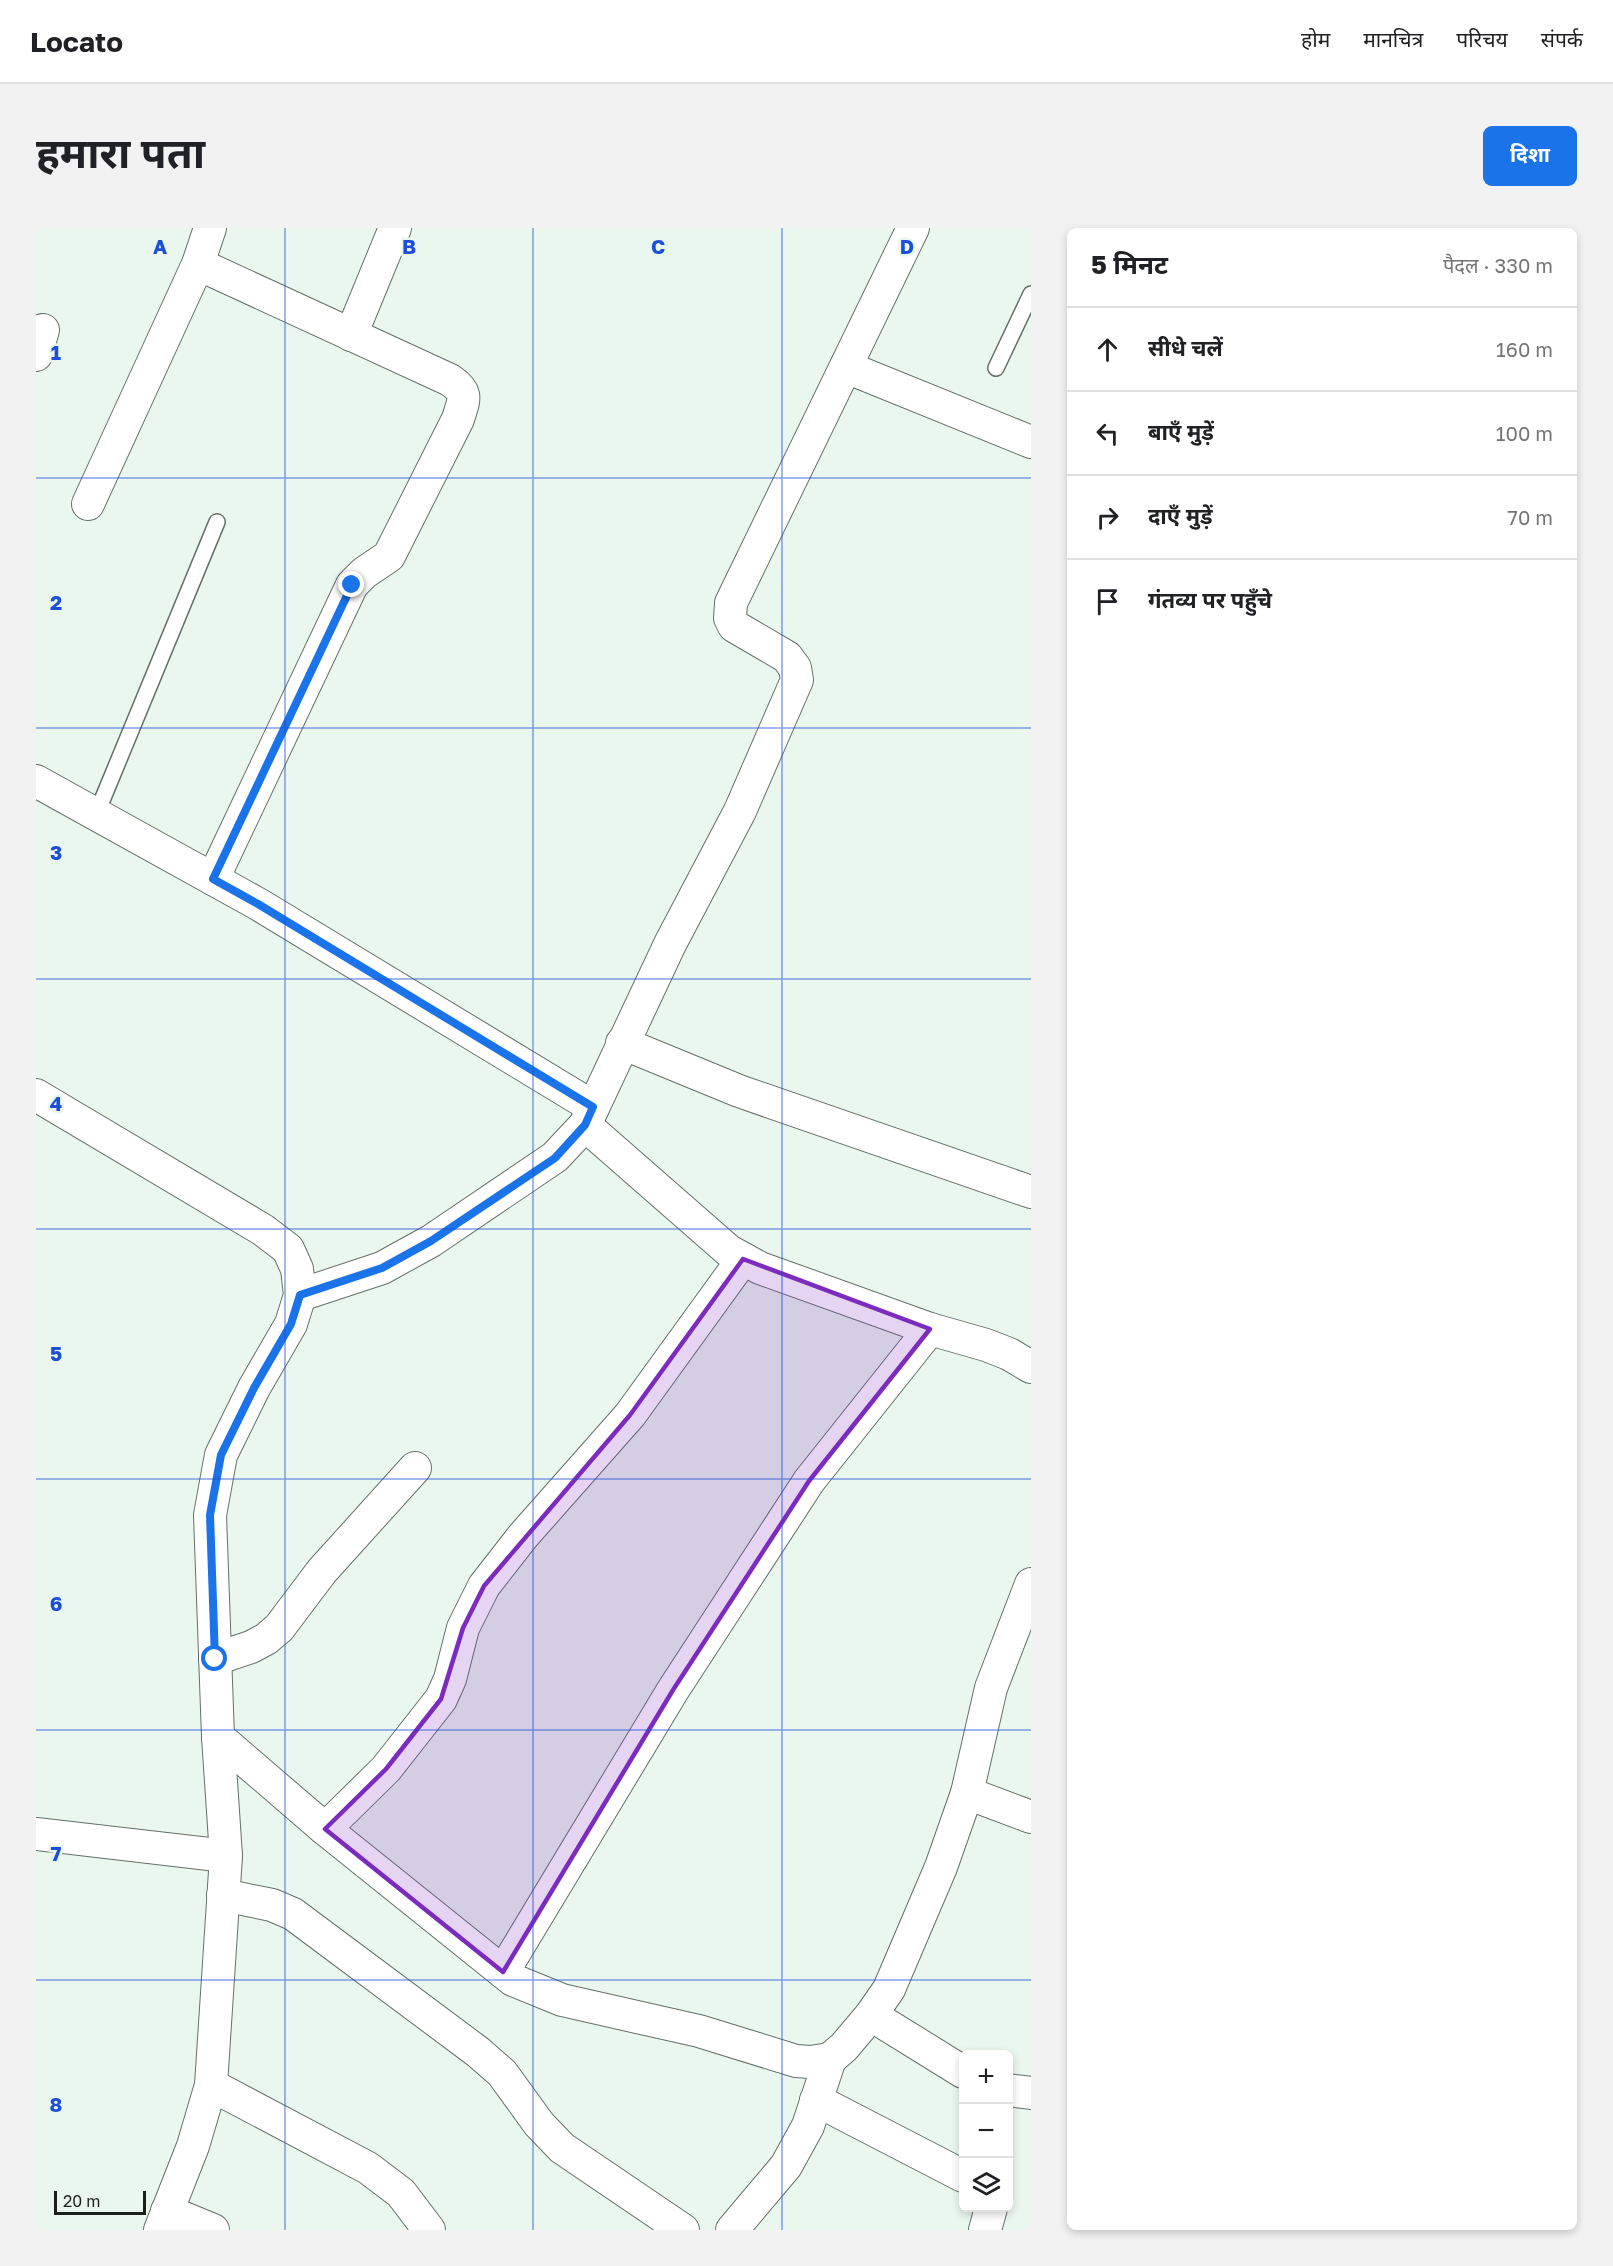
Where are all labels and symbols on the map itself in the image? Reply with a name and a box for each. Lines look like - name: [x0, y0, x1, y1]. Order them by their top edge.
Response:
- text: A: [153, 234, 167, 258]
- text: B: [402, 234, 416, 258]
- text: C: [651, 234, 665, 258]
- text: D: [900, 234, 914, 258]
- text: 1: [51, 340, 61, 364]
- route end: [338, 571, 364, 597]
- text: 2: [50, 590, 62, 614]
- text: 3: [50, 840, 62, 864]
- text: 4: [50, 1091, 62, 1115]
- text: 5: [50, 1341, 62, 1365]
- text: 6: [50, 1591, 62, 1615]
- route start: [201, 1645, 227, 1671]
- text: 7: [51, 1841, 62, 1865]
- text: 8: [50, 2092, 62, 2116]
- scale bar: [54, 2188, 146, 2216]

